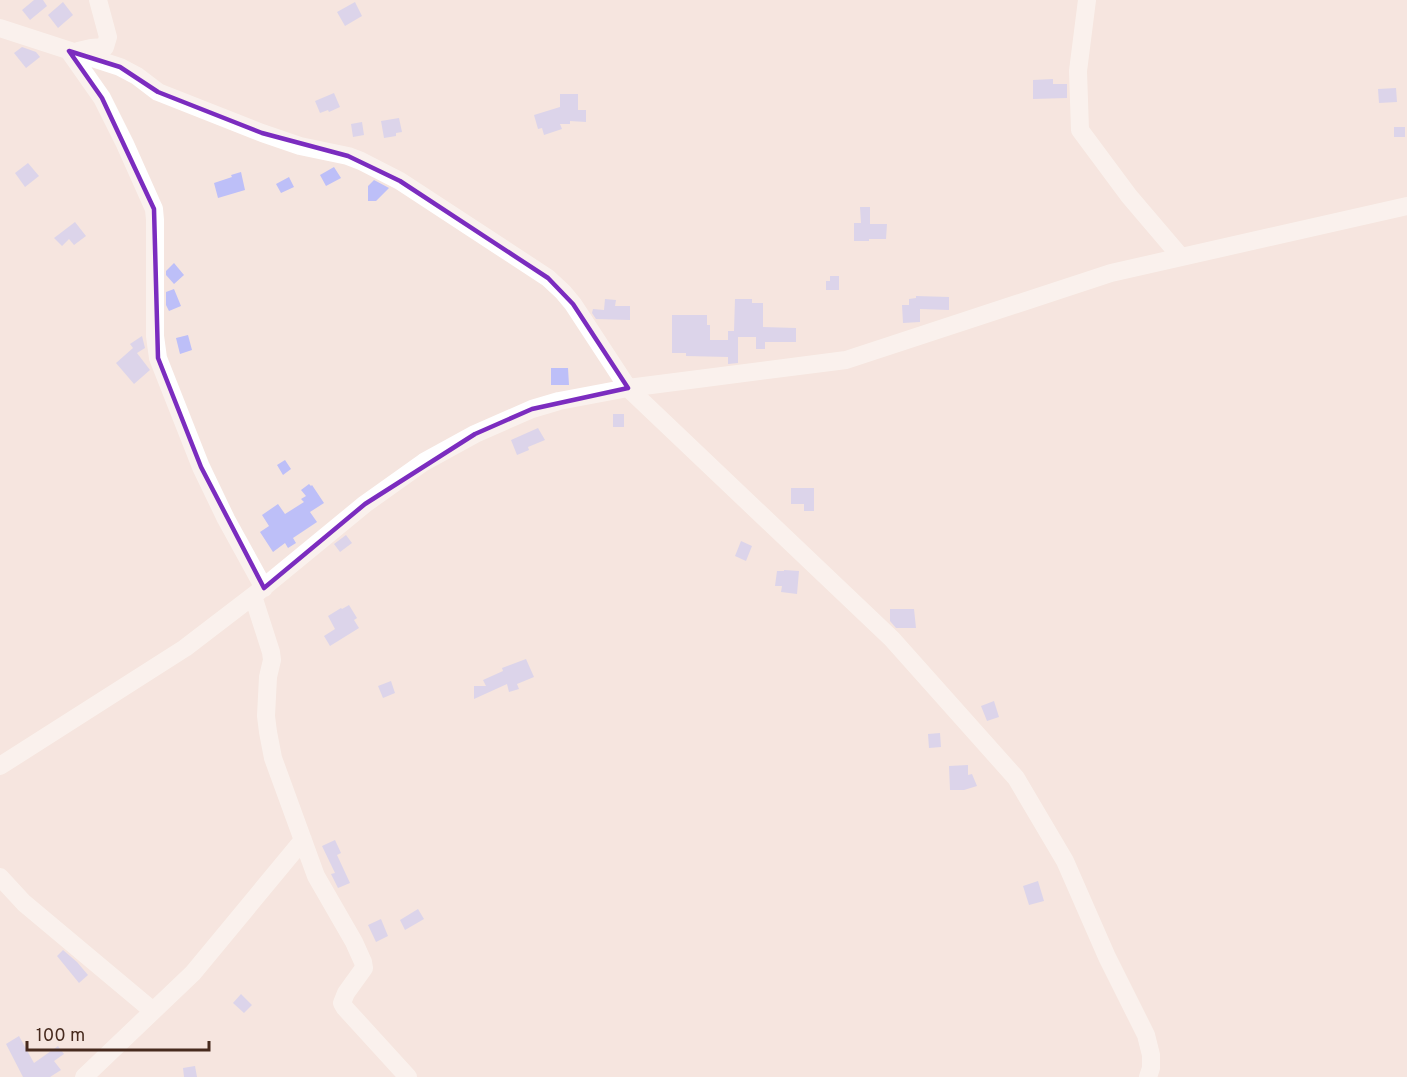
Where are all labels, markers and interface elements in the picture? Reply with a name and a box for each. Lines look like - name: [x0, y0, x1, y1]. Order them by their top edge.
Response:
- scale bar: [27, 1014, 208, 1052]
- text: 100 m: [36, 1025, 85, 1048]

